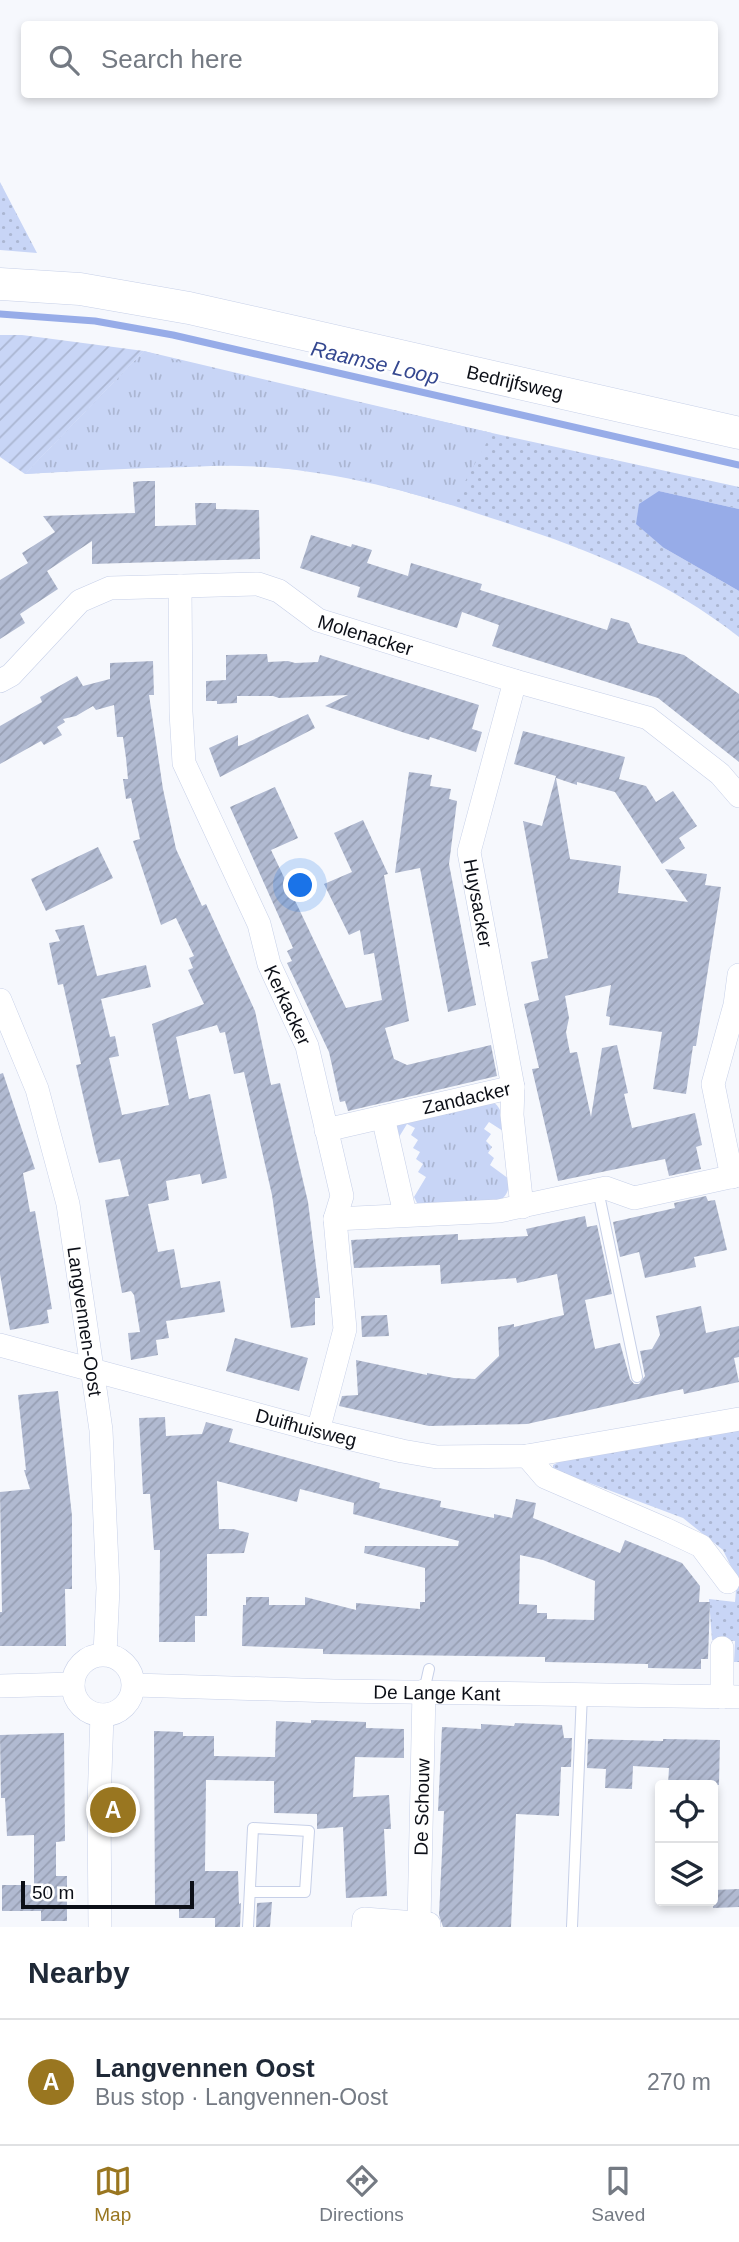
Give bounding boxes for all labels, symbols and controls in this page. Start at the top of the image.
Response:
search box [21,21,718,98]
icon: search [45,41,83,79]
text: Search here [101,44,243,74]
water label: Raamse Loop [309,337,441,388]
street label: Bedrijfsweg [465,361,565,404]
street label: Molenacker [315,611,416,660]
street label: Huysacker [459,857,497,950]
your location [283,868,317,902]
street label: Kerkacker [260,962,315,1049]
street label: Zandacker [420,1078,513,1119]
street label: Langvennen-Oost [63,1245,106,1398]
street label: Duifhuisweg [253,1405,359,1451]
street label: De Lange Kant [373,1682,501,1704]
street label: De Schouw [410,1758,434,1856]
map controls [655,1780,718,1906]
button: locate [655,1780,718,1843]
pin: A [90,1784,136,1836]
button: layers [655,1843,718,1906]
scale bar [21,1878,194,1910]
text: 50 m [32,1882,74,1903]
text: Nearby [28,1956,130,1989]
text: Langvennen Oost [95,2053,315,2083]
text: A [43,2069,59,2095]
text: 270 m [647,2069,711,2095]
text: Bus stop · Langvennen-Oost [95,2084,388,2110]
tab: Map [94,2162,132,2226]
tab: Directions [319,2162,404,2226]
tab: Saved [591,2162,645,2226]

